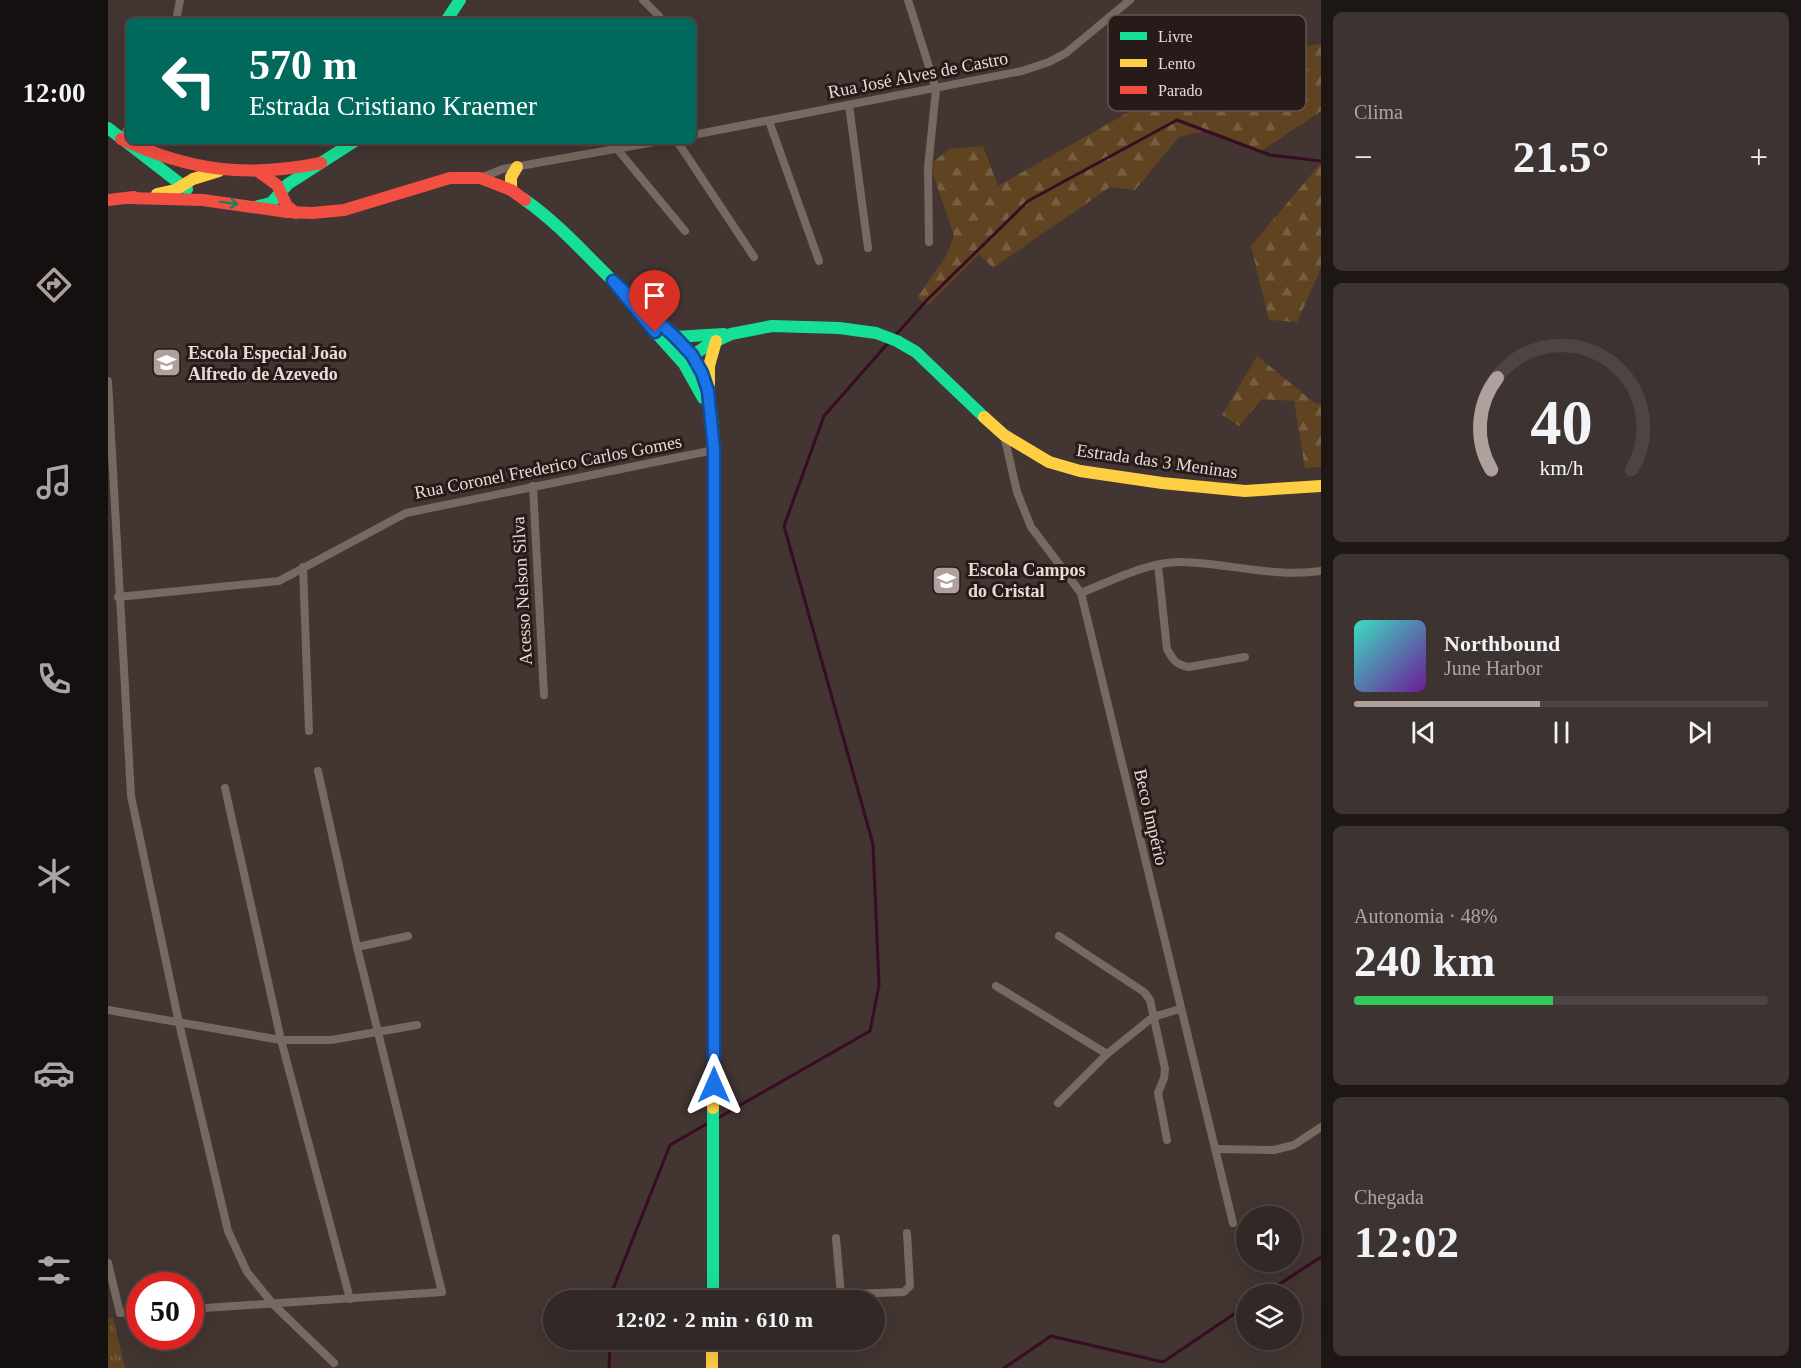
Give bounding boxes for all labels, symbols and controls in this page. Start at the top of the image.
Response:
legend [1108,15,1306,111]
text: Livre [1158,28,1193,45]
icon: left [150,42,228,120]
text: 570 m [249,42,358,88]
street label: Rua José Alves de Castro [826,48,1010,102]
text: Lento [1158,55,1195,72]
text: 12:00 [23,78,86,108]
text: Parado [1158,82,1202,99]
text: Estrada Cristiano Kraemer [249,91,537,121]
text: Clima [1354,101,1403,123]
text: 21.5° [1513,132,1609,182]
text: − [1354,139,1373,175]
text: + [1749,139,1768,175]
one-way arrow [218,198,238,209]
icon: directions [33,264,75,306]
pin [629,270,680,332]
icon: arrive [638,279,671,312]
place label: Escola Especial João Alfredo de Azevedo [188,343,347,384]
school or university icon: Escola Especial João Alfredo de Azevedo [151,347,183,379]
text: 40 [1530,388,1592,457]
street label: Rua Coronel Frederico Carlos Gomes [413,431,683,503]
street label: Estrada das 3 Meninas [1075,440,1239,482]
text: km/h [1539,456,1583,480]
icon: music [33,461,75,503]
street label: Acesso Nelson Silva [508,516,536,666]
place label: Escola Campos do Cristal [968,560,1086,601]
school or university icon: Escola Campos do Cristal [931,564,963,596]
text: Northbound [1444,631,1560,656]
text: June Harbor [1444,657,1542,679]
icon: phone [33,658,75,700]
icon: previous [1407,716,1440,749]
icon: pause [1545,716,1578,749]
icon: next [1683,716,1716,749]
street label: Beco Império [1130,767,1172,867]
icon: climate [33,855,75,897]
text: Autonomia · 48% [1354,905,1497,927]
text: 240 km [1354,936,1495,986]
icon: car [33,1052,75,1094]
position arrow [682,1053,746,1117]
text: Chegada [1354,1186,1424,1208]
map controls [1236,1206,1302,1350]
button: sound [1236,1206,1302,1272]
text: 12:02 [1354,1217,1459,1267]
icon: filters [33,1249,75,1291]
speed limit sign: 50 [126,1272,204,1350]
button: layers [1236,1284,1302,1350]
text: 12:02 · 2 min · 610 m [615,1307,813,1332]

